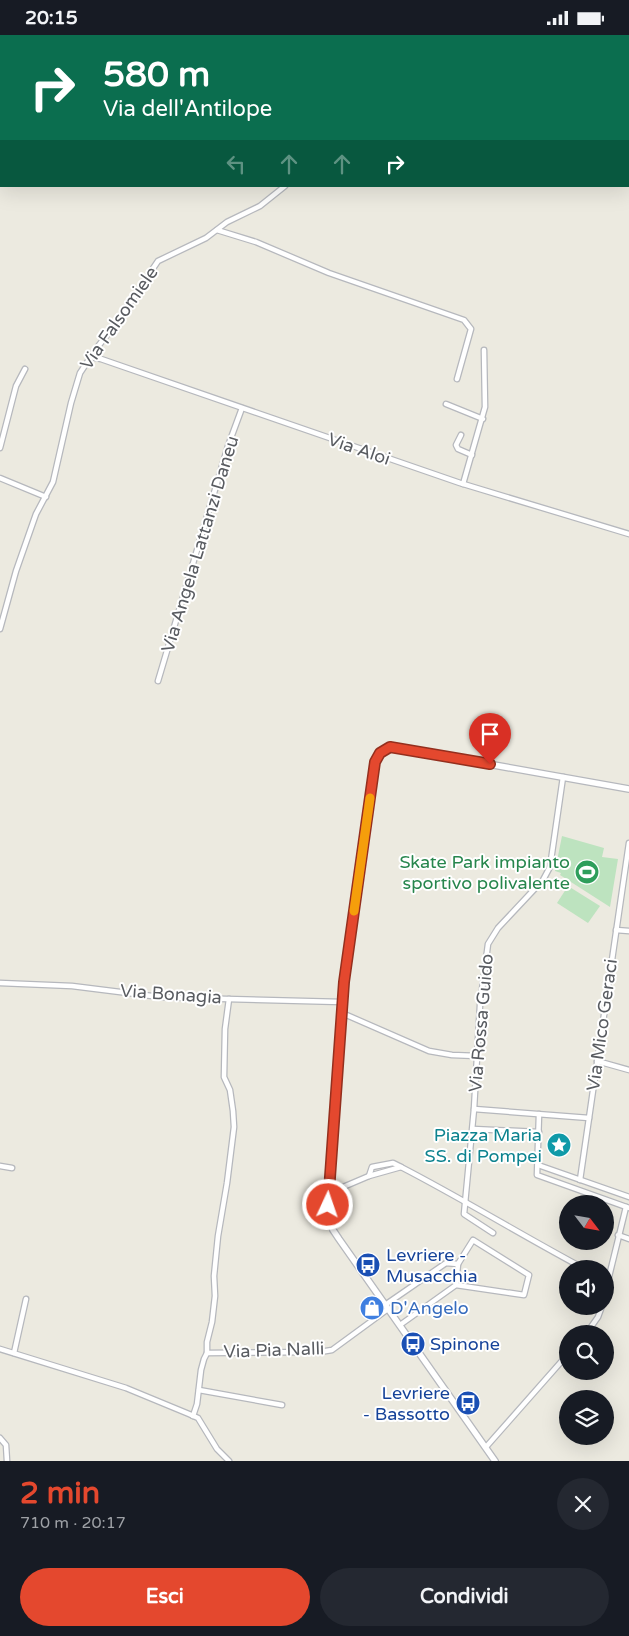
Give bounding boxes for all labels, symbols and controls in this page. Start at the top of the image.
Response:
text: 20:15 [25,7,78,29]
text: 580 m [103,54,210,96]
icon: right [20,55,85,120]
text: Via dell'Antilope [103,96,272,122]
icon: left [222,150,250,178]
icon: ahead [275,150,303,178]
icon: ahead [328,150,356,178]
icon: right [381,150,409,178]
street label: Via Falsomiele [75,262,163,374]
street label: Via Aloi [325,428,393,470]
street label: Via Angela Lattanzi Daneu [157,433,243,655]
pin [469,713,511,764]
icon: arrive [476,720,504,748]
place label: Skate Park impianto sportivo polivalente [399,851,570,894]
sports icon: Skate Park impianto sportivo polivalente [574,859,600,885]
street label: Via Rossa Guido [464,953,498,1093]
street label: Via Mico Geraci [582,957,622,1093]
street label: Via Bonagia [119,979,223,1009]
place label: Piazza Maria SS. di Pompei [425,1124,542,1167]
place icon: Piazza Maria SS. di Pompei [546,1132,572,1158]
position arrow [301,1178,353,1230]
north arrow [559,1195,614,1250]
map controls [559,1195,614,1445]
place label: Levriere - Musacchia [386,1244,478,1287]
bus stop icon: Levriere - Musacchia [355,1252,381,1278]
button: sound [559,1260,614,1315]
shop icon: D'Angelo [359,1295,385,1321]
place label: D'Angelo [390,1297,469,1319]
button: search [559,1325,614,1380]
bus stop icon: Spinone [400,1331,426,1357]
place label: Spinone [430,1333,500,1355]
street label: Via Pia Nalli [223,1337,325,1363]
place label: Levriere - Bassotto [363,1382,450,1425]
bus stop icon: Levriere - Bassotto [455,1390,481,1416]
button: layers [559,1390,614,1445]
text: 2 min [20,1475,100,1512]
button: close [557,1478,609,1530]
text: 710 m · 20:17 [20,1513,126,1533]
button: Esci [20,1568,310,1626]
button: Condividi [320,1568,609,1626]

